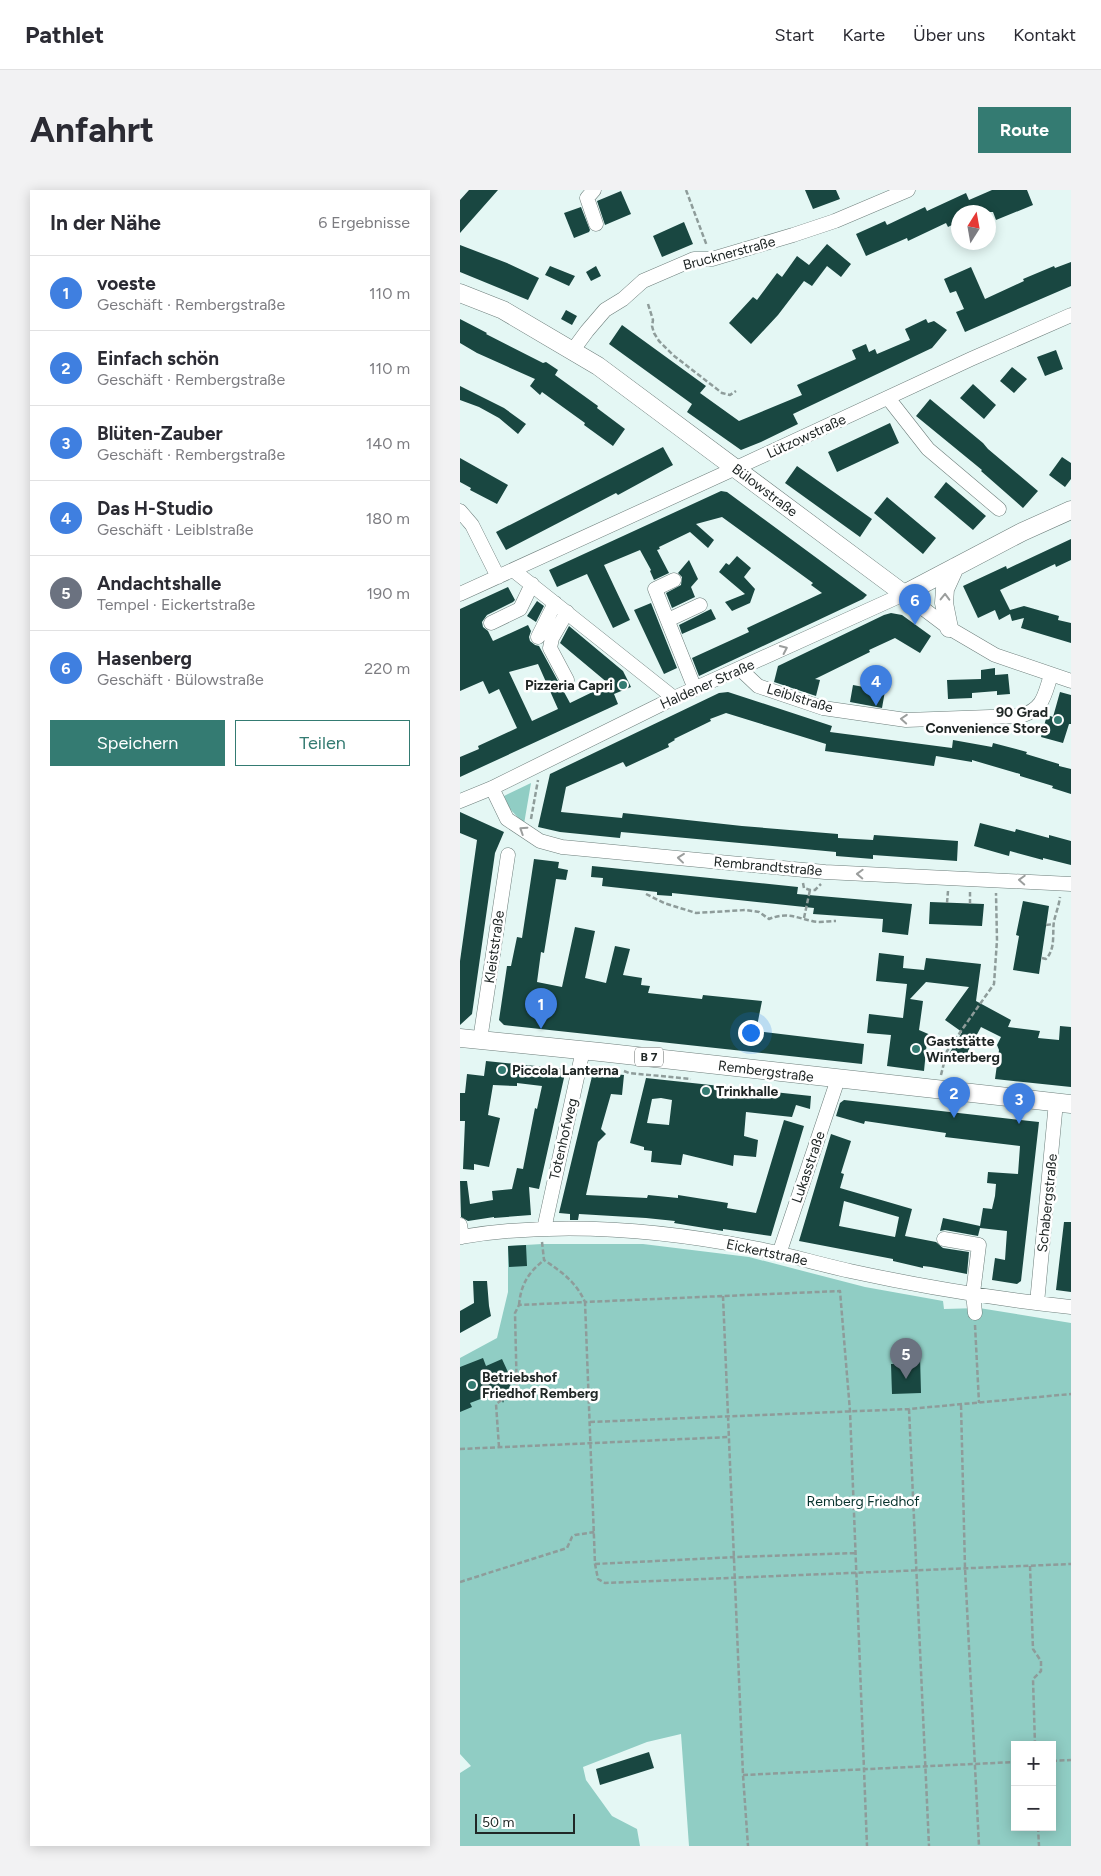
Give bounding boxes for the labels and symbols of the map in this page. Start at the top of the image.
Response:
north arrow [951,205,996,250]
street label: Brucknerstraße [681,233,777,274]
street label: Lützowstraße [764,411,849,462]
street label: Bülowstraße [729,460,801,521]
pin: 6 [899,584,931,625]
one-way arrow [939,593,950,601]
one-way arrow [779,644,788,655]
street label: Haldener Straße [657,656,757,713]
pin: 4 [860,665,892,706]
place label: Pizzeria Capri [525,677,613,694]
marker: Pizzeria Capri [617,679,629,691]
street label: Leiblstraße [765,680,836,717]
place label: 90 Grad Convenience Store [925,704,1048,737]
one-way arrow [900,714,908,725]
marker: 90 Grad Convenience Store [1052,714,1064,726]
one-way arrow [519,827,528,837]
one-way arrow [676,853,684,864]
street label: Rembrandtstraße [713,853,823,880]
one-way arrow [856,868,864,879]
one-way arrow [1018,875,1026,886]
street label: Kleiststraße [481,909,508,985]
pin: 1 [525,988,557,1029]
your location [738,1020,764,1046]
place label: Gaststätte Winterberg [926,1033,1000,1066]
marker: Gaststätte Winterberg [910,1043,922,1055]
road number: B 7 [635,1048,663,1066]
street label: Rembergstraße [717,1057,815,1086]
place label: Piccola Lanterna [512,1062,619,1079]
marker: Piccola Lanterna [496,1064,508,1076]
pin: 2 [938,1077,970,1118]
place label: Trinkhalle [716,1083,778,1100]
pin: 3 [1003,1083,1035,1124]
marker: Trinkhalle [700,1085,712,1097]
street label: Totenhofweg [546,1097,581,1182]
street label: Lukasstraße [788,1129,829,1205]
street label: Schabergstraße [1034,1153,1061,1253]
street label: Eickertstraße [725,1236,809,1269]
pin: 5 [890,1338,922,1379]
place label: Betriebshof Friedhof Remberg [482,1369,598,1402]
marker: Betriebshof Friedhof Remberg [466,1379,478,1391]
park label: Remberg Friedhof [807,1493,920,1510]
scale bar [475,1811,575,1834]

